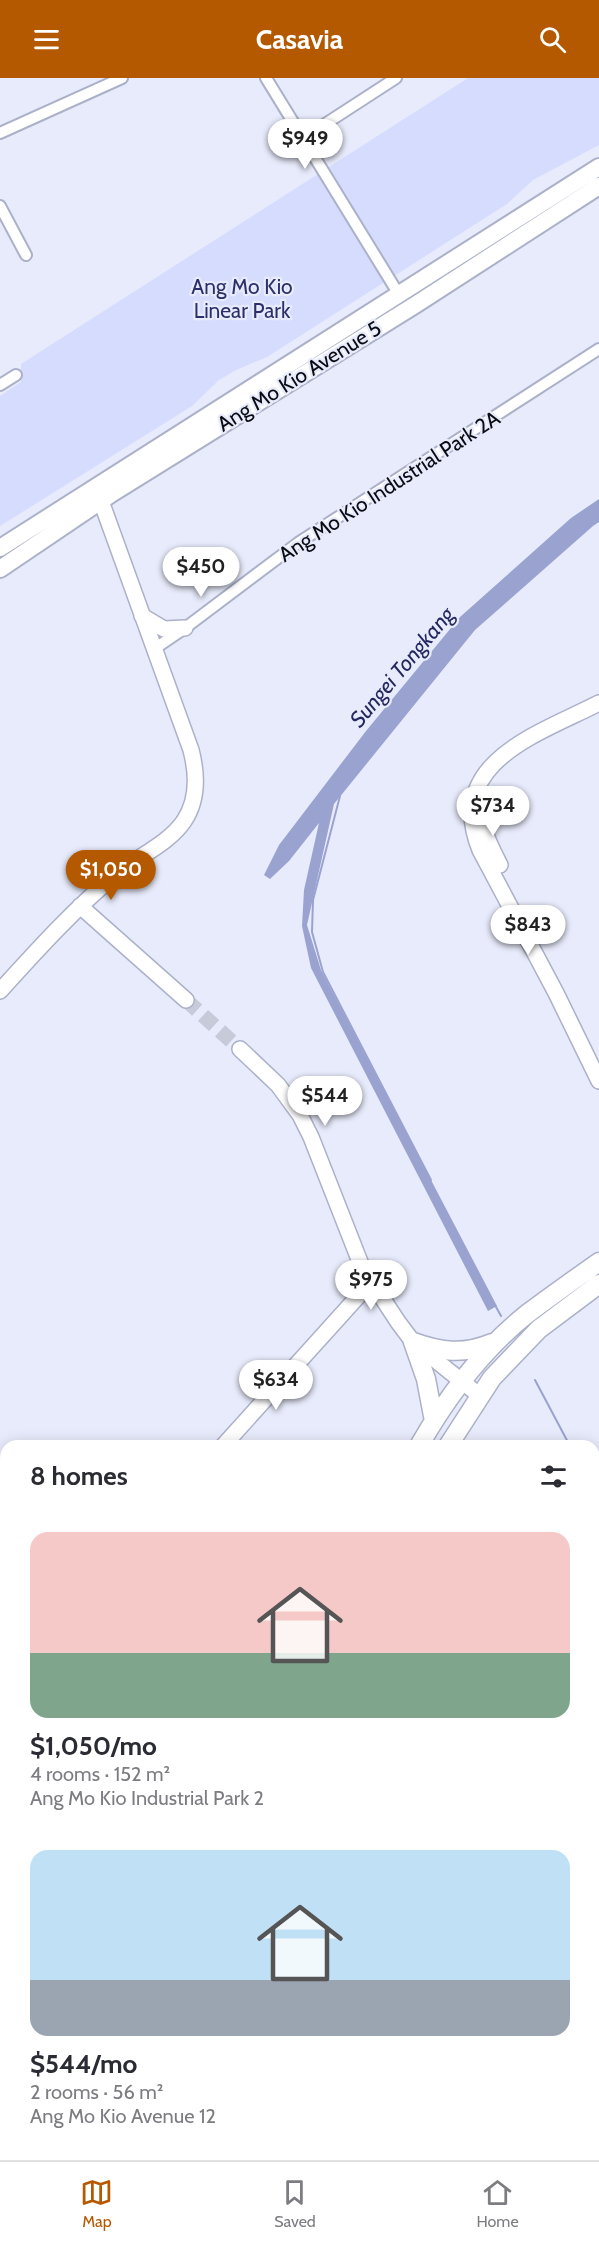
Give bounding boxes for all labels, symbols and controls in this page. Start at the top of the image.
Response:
icon: menu [30,23,63,56]
text: Casavia [256,23,343,56]
icon: search [536,23,569,56]
pin: $949 [269,119,341,170]
text: $949 [282,126,328,150]
park label: Ang Mo Kio Linear Park [191,274,293,323]
street label: Ang Mo Kio Avenue 5 [212,315,386,437]
street label: Ang Mo Kio Industrial Park 2A [274,405,504,567]
pin: $450 [165,547,237,598]
text: $450 [177,554,225,578]
water label: Sungei Tongkang [344,601,461,733]
pin: $734 [457,786,529,837]
text: $734 [471,793,516,817]
pin: $1,050 [62,850,160,901]
text: $1,050 [80,857,142,881]
pin: $843 [492,905,564,956]
text: $843 [505,912,551,936]
pin: $544 [289,1076,361,1127]
text: $544 [301,1083,349,1107]
pin: $975 [335,1260,407,1311]
text: $975 [349,1267,393,1291]
pin: $634 [240,1360,312,1411]
text: $634 [253,1367,299,1391]
text: 8 homes [30,1460,128,1492]
icon: filters [537,1460,570,1493]
icon: home [246,1571,354,1679]
text: $1,050/mo [30,1730,157,1762]
text: 4 rooms · 152 m² [30,1762,170,1786]
text: Ang Mo Kio Industrial Park 2 [30,1786,264,1810]
icon: home [246,1889,354,1997]
text: $544/mo [30,2048,137,2080]
text: 2 rooms · 56 m² [30,2080,163,2104]
text: Ang Mo Kio Avenue 12 [30,2104,216,2128]
tab: Map [80,2176,113,2231]
tab: Saved [274,2176,316,2231]
tab: Home [477,2176,519,2231]

